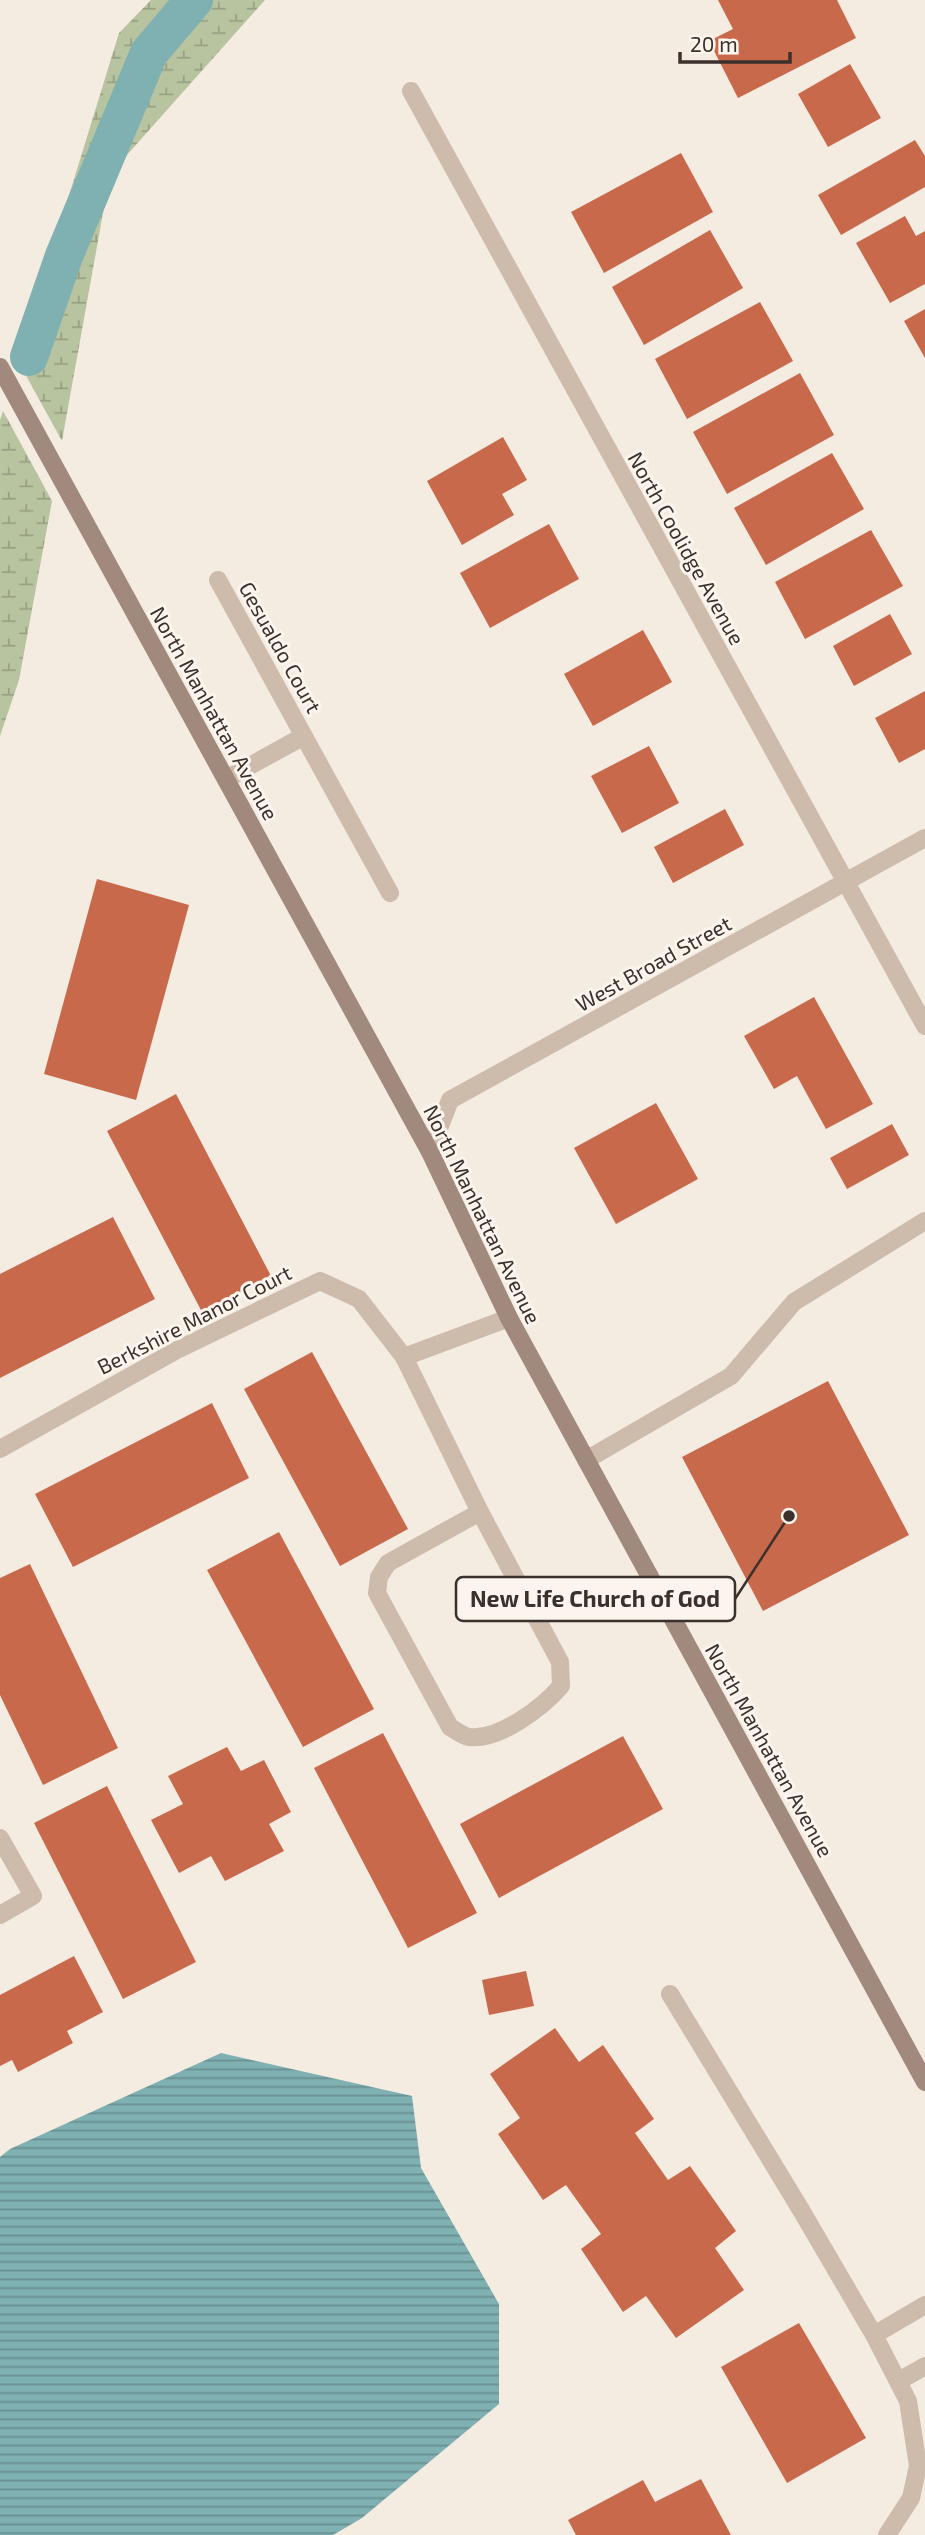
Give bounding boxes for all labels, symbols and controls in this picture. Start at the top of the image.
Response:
scale bar [680,21,790,65]
text: 20 m [690,31,738,56]
street label: North Coolidge Avenue [624,447,750,649]
street label: Gesualdo Court [235,577,327,717]
street label: North Manhattan Avenue [146,602,284,824]
street label: West Broad Street [571,910,735,1016]
street label: North Manhattan Avenue [419,1101,547,1327]
street label: Berkshire Manor Court [93,1259,295,1379]
callout: New Life Church of God [456,1577,735,1621]
text: New Life Church of God [470,1584,720,1612]
street label: North Manhattan Avenue [701,1639,839,1861]

